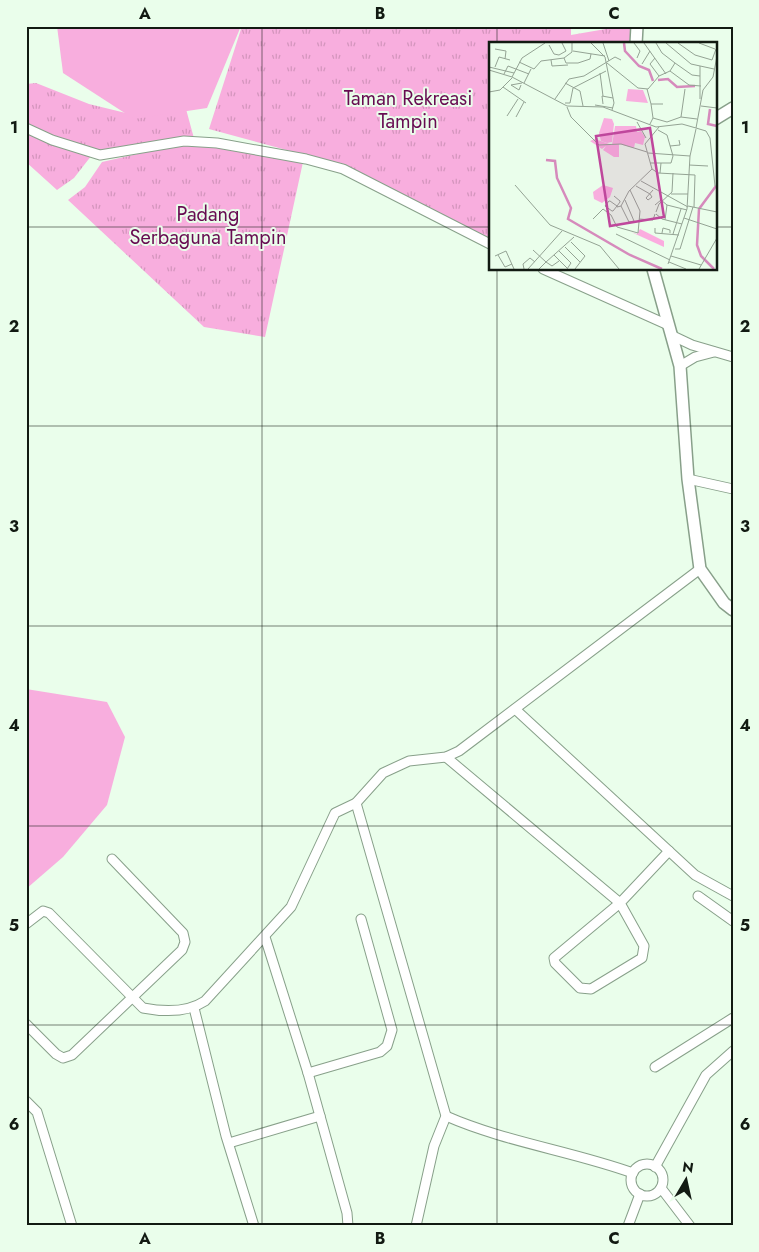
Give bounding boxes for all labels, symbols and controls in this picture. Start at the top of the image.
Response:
text: A [138,2,151,25]
text: B [375,2,385,25]
text: C [608,2,620,25]
inset map [489,42,716,270]
park label: Taman Rekreasi Tampin [344,84,472,136]
text: 1 [10,116,18,139]
text: 1 [741,116,749,139]
park label: Padang Serbaguna Tampin [130,200,286,252]
text: 2 [9,315,19,338]
text: 2 [740,315,750,338]
text: 3 [9,515,19,538]
text: 3 [740,515,750,538]
text: 4 [8,714,20,737]
text: 4 [739,714,751,737]
text: 5 [9,914,19,937]
text: 5 [740,914,750,937]
text: 6 [9,1113,19,1136]
text: 6 [740,1113,750,1136]
north arrow [662,1154,712,1204]
text: N [681,1156,695,1178]
text: A [138,1227,151,1250]
text: B [375,1227,385,1250]
text: C [608,1227,620,1250]

